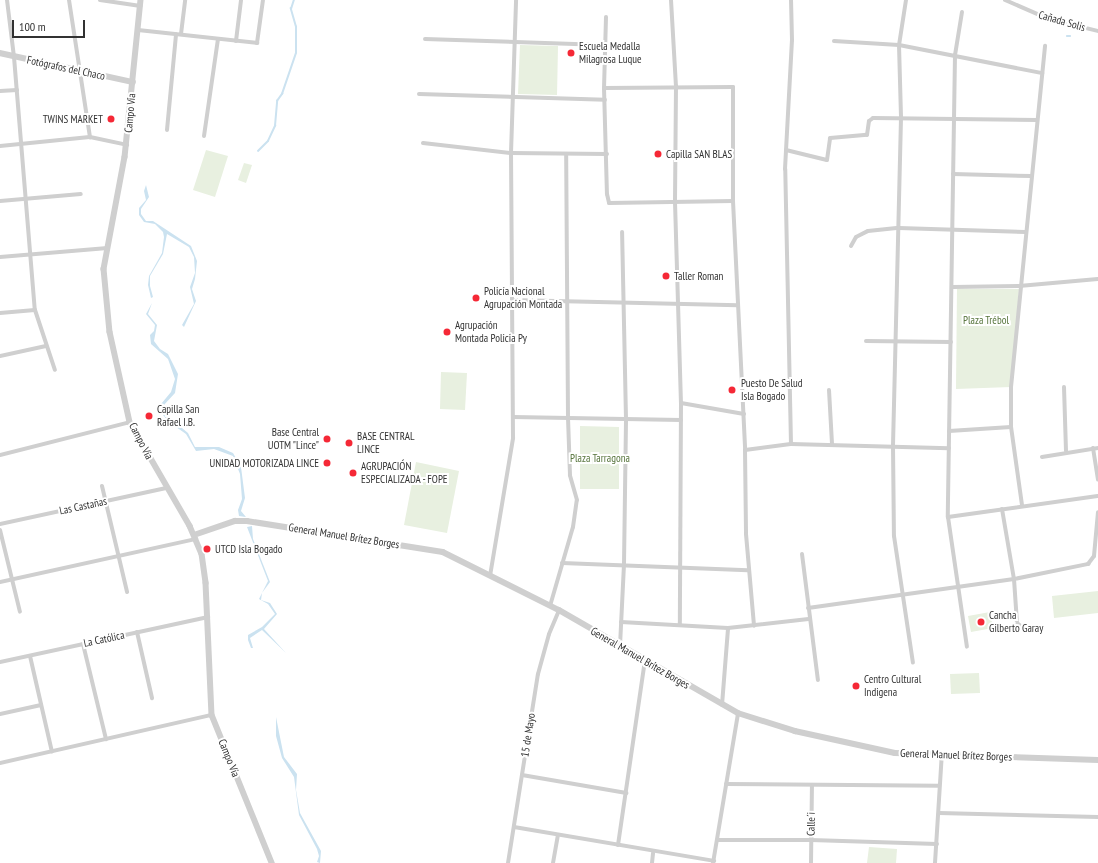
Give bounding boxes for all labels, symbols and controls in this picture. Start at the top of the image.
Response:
street label: Cañada Solis [1037,8,1087,34]
scale bar [14,12,87,38]
text: 100 m [19,19,46,34]
place label: Escuela Medalla Milagrosa Luque [579,40,642,66]
marker: Escuela Medalla Milagrosa Luque [566,48,576,58]
street label: Fotógrafos del Chaco [26,53,106,83]
street label: Campo Vía [122,93,138,133]
place label: TWINS MARKET [43,112,103,126]
marker: TWINS MARKET [106,114,116,124]
place label: Capilla SAN BLAS [666,147,732,161]
marker: Capilla SAN BLAS [653,149,663,159]
place label: Taller Roman [674,269,723,283]
marker: Taller Roman [661,271,671,281]
place label: Policía Nacional Agrupación Montada [484,285,562,311]
marker: Policía Nacional Agrupación Montada [471,293,481,303]
park label: Plaza Trébol [963,313,1009,327]
place label: Agrupación Montada Policia Py [455,319,527,345]
marker: Agrupación Montada Policia Py [442,327,452,337]
place label: Puesto De Salud Isla Bogado [741,377,803,403]
marker: Puesto De Salud Isla Bogado [726,384,738,396]
place label: Capilla San Rafael I.B. [157,403,199,429]
marker: Capilla San Rafael I.B. [144,411,154,421]
street label: Campo Vía [126,420,156,462]
place label: Base Central UOTM "Lince" [267,426,319,452]
place label: BASE CENTRAL LINCE [357,430,415,456]
marker: Base Central UOTM "Lince" [322,434,332,444]
marker: BASE CENTRAL LINCE [344,438,354,448]
park label: Plaza Tarragona [570,451,630,465]
place label: UNIDAD MOTORIZADA LINCE [209,456,319,470]
marker: UNIDAD MOTORIZADA LINCE [322,458,332,468]
place label: AGRUPACIÓN ESPECIALIZADA - FOPE [361,460,449,486]
marker: AGRUPACIÓN ESPECIALIZADA - FOPE [348,468,358,478]
street label: Las Castañas [58,495,108,517]
street label: General Manuel Brítez Borges [288,521,400,551]
place label: UTCD Isla Bogado [215,542,283,556]
marker: UTCD Isla Bogado [202,544,212,554]
place label: Cancha Gilberto Garay [989,609,1043,635]
marker: Cancha Gilberto Garay [976,617,986,627]
street label: General Manuel Brítez Borges [588,624,692,692]
street label: La Católica [82,628,126,650]
place label: Centro Cultural Indigena [864,673,921,699]
marker: Centro Cultural Indigena [851,681,861,691]
street label: 15 de Mayo [518,712,538,758]
street label: Campo Vía [215,737,243,779]
street label: General Manuel Brítez Borges [900,746,1012,764]
street label: Calle´i [804,812,818,836]

